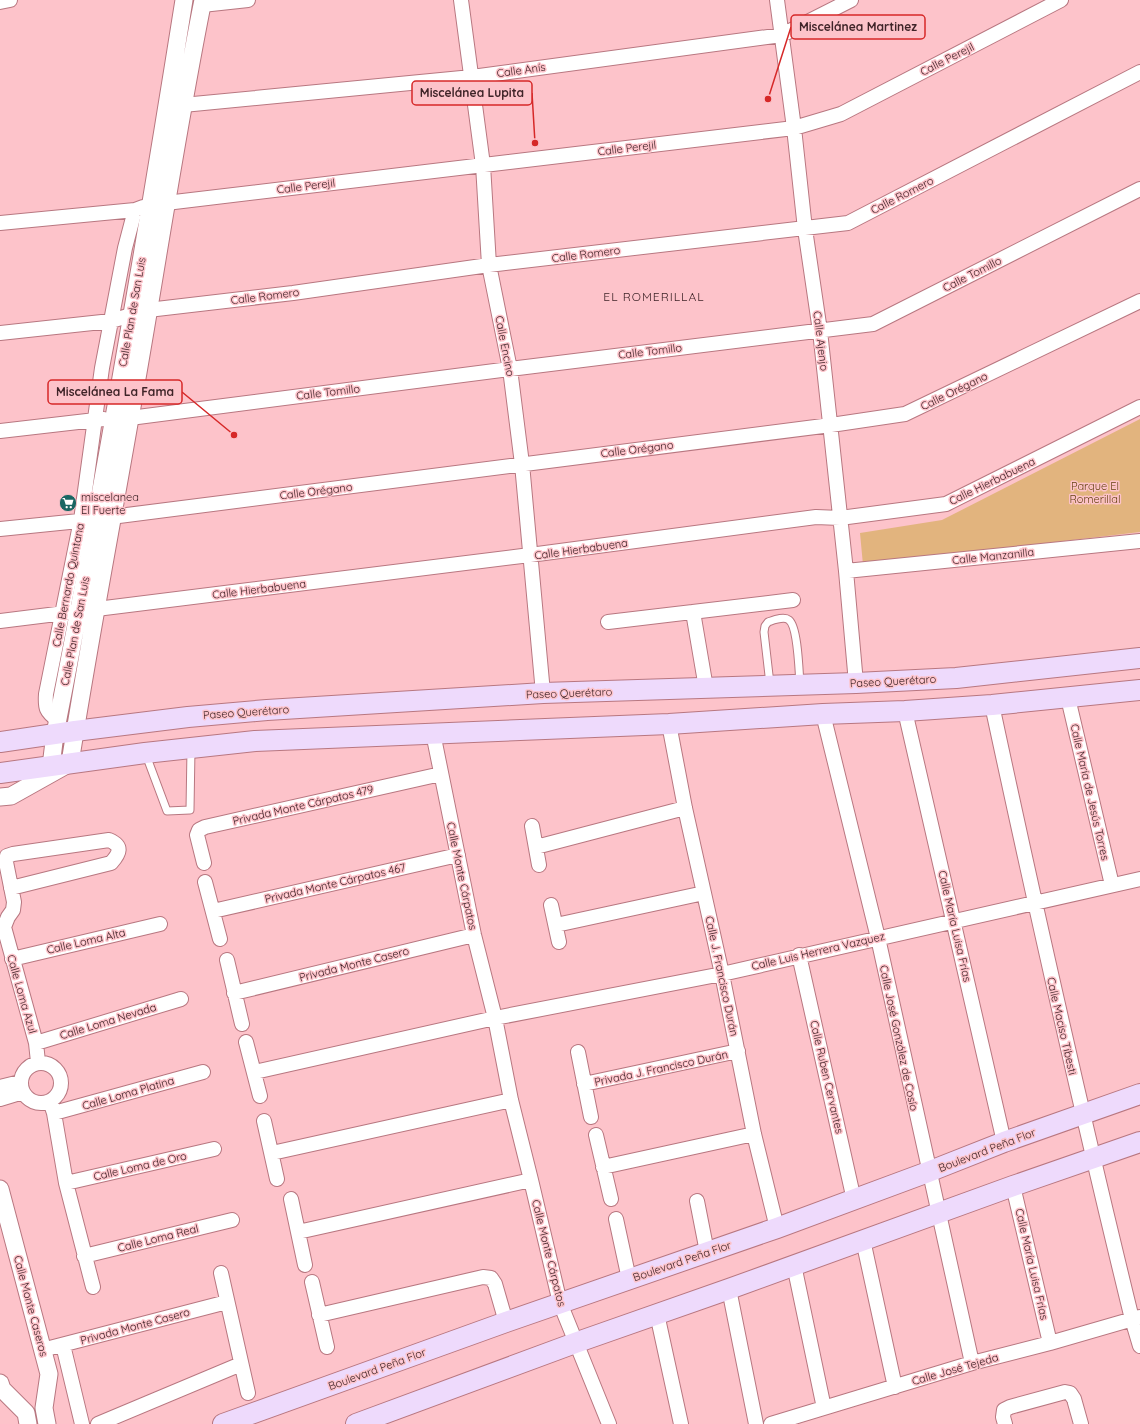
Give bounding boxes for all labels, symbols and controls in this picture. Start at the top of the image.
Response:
callout: Miscelánea Martinez [791,15,925,39]
text: Miscelánea Martinez [799,19,917,34]
street label: Calle Perejil [918,39,976,79]
street label: Calle Anís [496,60,546,80]
callout: Miscelánea Lupita [412,81,532,105]
text: Miscelánea Lupita [420,85,524,100]
street label: Calle Perejil [597,137,657,159]
street label: Calle Romero [868,173,936,217]
street label: Calle Perejil [276,175,336,197]
street label: Calle Romero [551,243,621,265]
street label: Calle Tomillo [940,253,1004,295]
street label: Calle Plan de San Luis [115,256,149,368]
street label: Calle Romero [230,285,300,307]
district label: EL ROMERILLAL [603,289,705,304]
street label: Calle Ajenjo [810,310,832,372]
street label: Calle Encino [492,314,518,378]
street label: Calle Tomillo [617,340,683,362]
street label: Calle Orégano [918,369,990,413]
callout: Miscelánea La Fama [48,380,182,404]
street label: Calle Tomillo [295,381,361,403]
text: Miscelánea La Fama [56,384,174,399]
street label: Calle Orégano [600,438,674,460]
street label: Calle Hierbabuena [947,454,1037,508]
park label: Parque El Romerillal [1069,479,1121,506]
street label: Calle Orégano [279,480,353,502]
place label: miscelanea El Fuerte [81,490,139,517]
supermarket icon: miscelanea El Fuerte [58,493,78,513]
street label: Calle Bernardo Quintana [49,522,87,648]
street label: Calle Hierbabuena [533,536,629,562]
street label: Calle Manzanilla [951,545,1035,567]
street label: Calle Plan de San Luis [58,575,92,687]
street label: Calle Hierbabuena [211,576,307,602]
street label: Paseo Querétaro [849,672,937,690]
street label: Paseo Querétaro [526,684,613,702]
street label: Paseo Querétaro [202,702,290,722]
street label: Calle María de Jesús Torres [1067,722,1113,862]
street label: Privada Monte Cárpatos 479 [231,782,375,828]
street label: Calle Monte Cárpatos [444,821,480,931]
street label: Privada Monte Cárpatos 467 [263,860,407,906]
street label: Calle María Luisa Frías [935,869,975,983]
street label: Calle J. Francisco Durán [702,915,742,1037]
street label: Calle Loma Alta [45,925,127,957]
street label: Calle Luis Herrera Vazquez [750,929,886,973]
street label: Privada Monte Casero [298,943,411,984]
street label: Calle Loma Azul [4,953,40,1035]
street label: Calle José González de Cosío [877,964,921,1113]
street label: Calle Maciso Tibesti [1044,976,1080,1076]
street label: Calle Loma Nevada [58,1000,158,1042]
street label: Calle Ruben Cervantes [807,1019,847,1135]
street label: Privada J. Francisco Durán [593,1047,729,1089]
street label: Calle Loma Platina [80,1073,176,1113]
street label: Boulevard Peña Flor [936,1125,1038,1175]
street label: Calle Loma de Oro [92,1148,188,1184]
street label: Calle Monte Cárpatos [529,1198,569,1308]
street label: Calle María Luisa Frías [1012,1207,1052,1321]
street label: Calle Loma Real [116,1221,200,1255]
street label: Boulevard Peña Flor [631,1237,734,1284]
street label: Calle Monte Caseros [11,1254,51,1358]
street label: Privada Monte Casero [79,1305,192,1347]
street label: Boulevard Peña Flor [326,1345,428,1393]
street label: Calle José Tejeda [910,1350,1000,1388]

